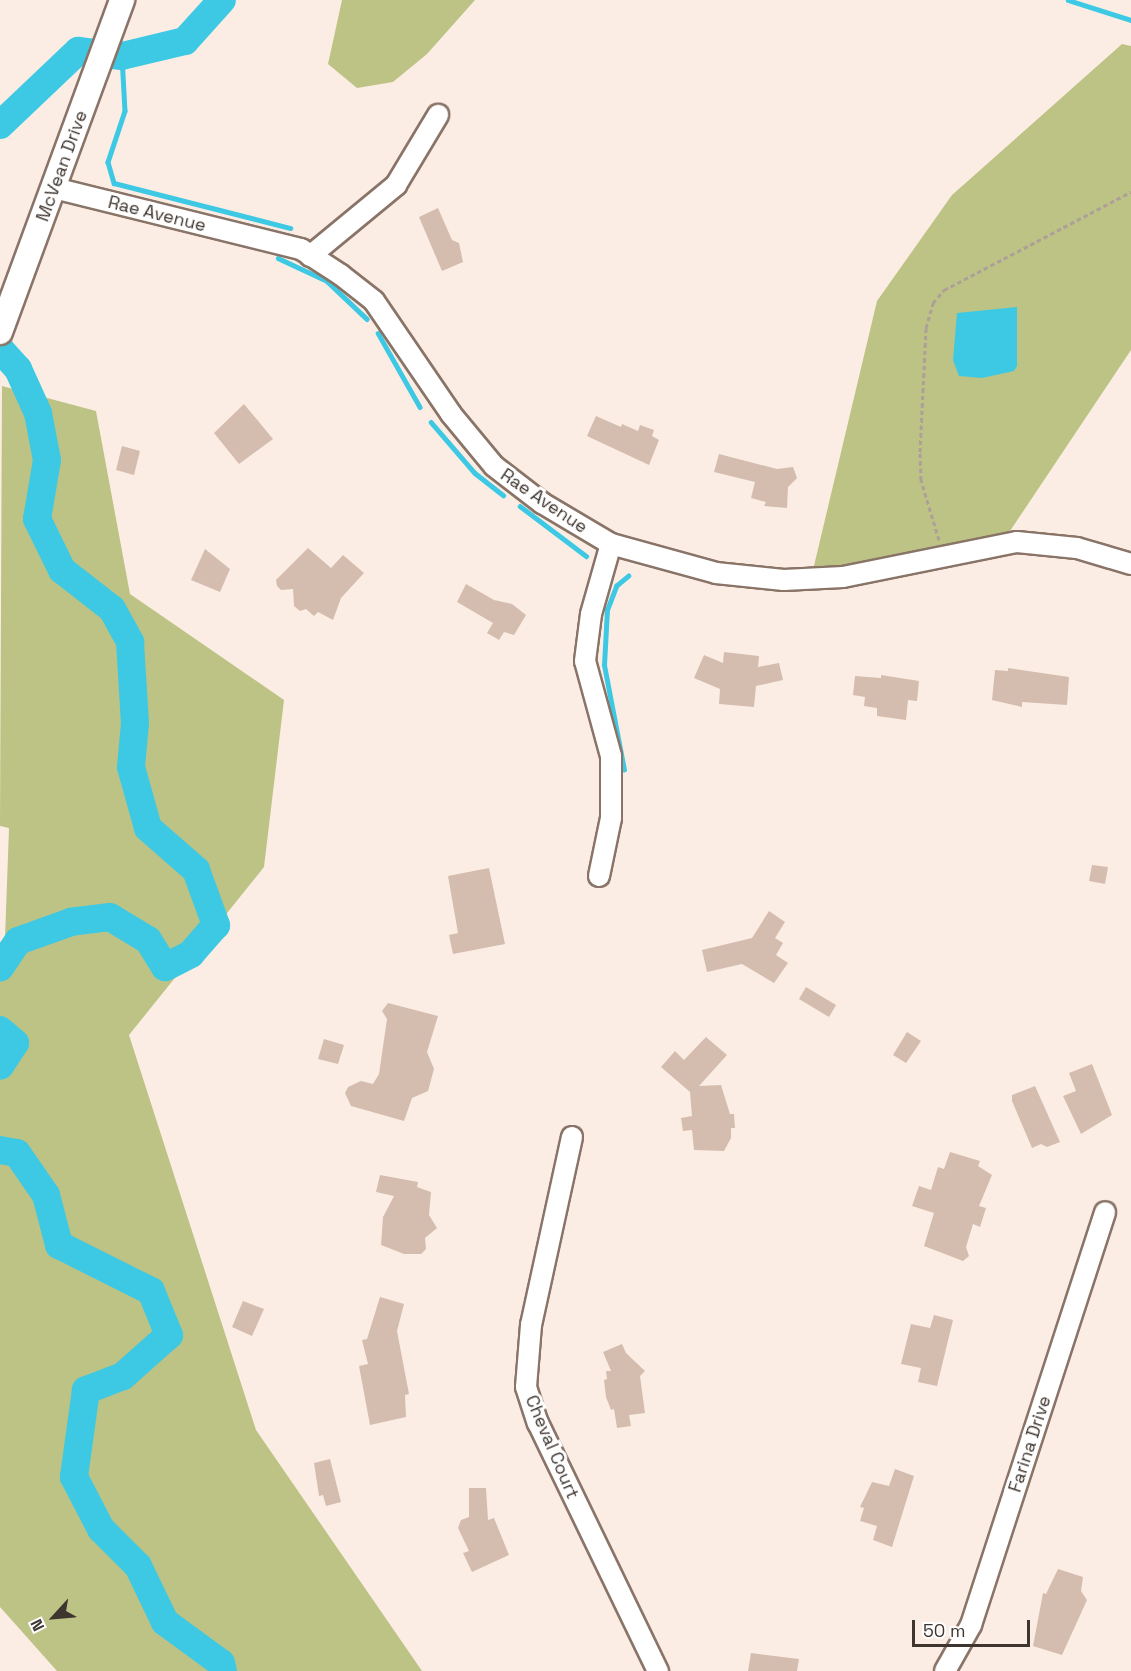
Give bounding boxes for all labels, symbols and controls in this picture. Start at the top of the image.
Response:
street label: McVean Drive [32,108,92,224]
street label: Rae Avenue [106,191,208,237]
street label: Rae Avenue [496,464,592,538]
street label: Cheval Court [520,1392,584,1502]
street label: Farina Drive [1004,1393,1056,1495]
north arrow [24,1587,84,1647]
scale bar [915,1608,1034,1646]
text: N [26,1616,49,1635]
text: 50 m [923,1619,965,1642]

